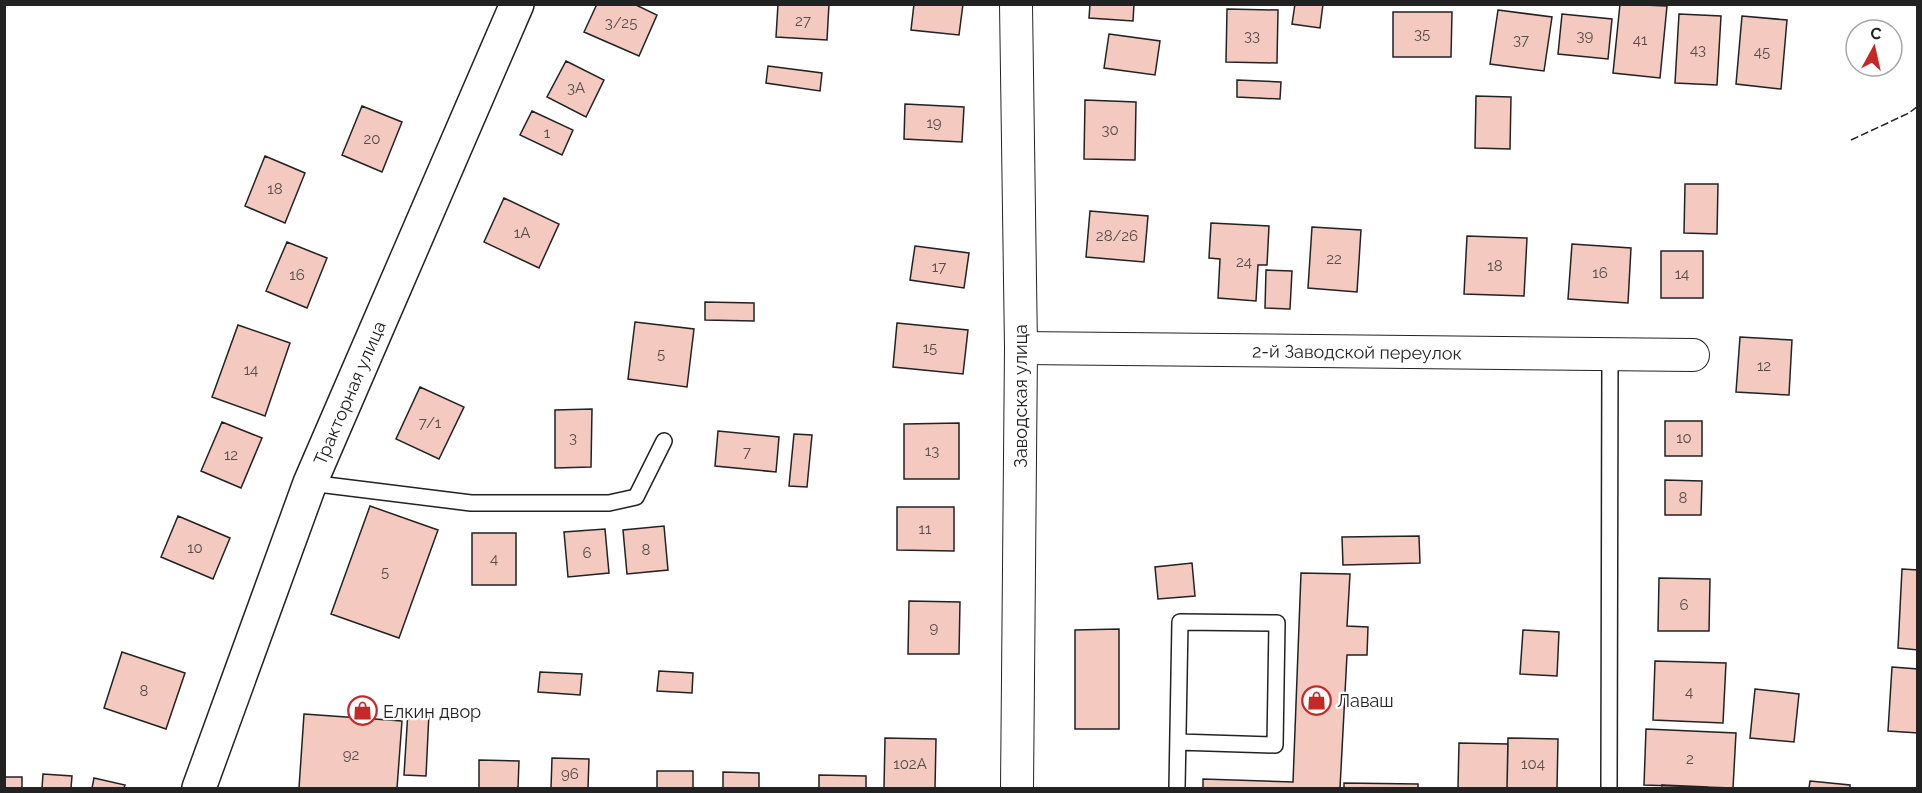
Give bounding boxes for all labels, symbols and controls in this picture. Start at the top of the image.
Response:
house number: 27 [795,12,811,30]
house number: 3/25 [605,14,637,32]
north arrow [1844,18,1904,78]
text: С [1869,23,1883,44]
house number: 35 [1414,25,1430,43]
house number: 33 [1244,27,1260,45]
house number: 39 [1577,27,1594,45]
house number: 37 [1513,31,1529,49]
house number: 41 [1633,31,1648,49]
house number: 43 [1690,41,1706,59]
house number: 45 [1754,43,1770,61]
house number: 3А [567,79,585,97]
house number: 19 [926,114,942,132]
house number: 30 [1101,121,1119,139]
house number: 1 [544,124,551,142]
house number: 20 [364,130,381,148]
house number: 18 [267,180,283,198]
house number: 1А [514,224,530,242]
house number: 28/26 [1096,227,1138,245]
house number: 22 [1326,250,1342,268]
house number: 24 [1236,253,1252,271]
house number: 18 [1487,257,1503,275]
house number: 17 [932,258,946,276]
house number: 16 [1592,264,1608,282]
house number: 14 [1675,265,1689,283]
house number: 16 [289,266,305,284]
street label: Тракторная улица [309,317,389,468]
street label: Заводская улица [1010,324,1031,468]
house number: 15 [923,339,937,357]
street label: 2-й Заводской переулок [1252,340,1462,363]
house number: 5 [657,345,665,363]
house number: 12 [1757,357,1771,375]
house number: 14 [244,361,258,379]
house number: 7/1 [419,414,442,432]
house number: 3 [569,429,577,447]
house number: 10 [1676,429,1692,447]
house number: 13 [925,442,939,460]
house number: 7 [743,443,751,461]
house number: 12 [224,446,238,464]
house number: 8 [1679,489,1688,507]
house number: 11 [919,520,932,538]
house number: 10 [187,539,203,557]
house number: 8 [642,541,651,559]
house number: 6 [582,544,592,562]
house number: 4 [490,550,498,568]
house number: 5 [381,563,389,581]
house number: 6 [1679,596,1689,614]
house number: 9 [930,619,939,637]
house number: 8 [140,682,149,700]
house number: 4 [1685,683,1693,701]
shop icon: Лаваш [1300,684,1332,716]
place label: Лаваш [1337,690,1394,711]
shop icon: Елкин двор [346,695,378,727]
place label: Елкин двор [383,701,481,722]
house number: 92 [343,746,359,764]
house number: 2 [1686,750,1694,768]
house number: 102А [893,755,927,773]
house number: 104 [1521,755,1545,773]
house number: 96 [561,765,579,783]

